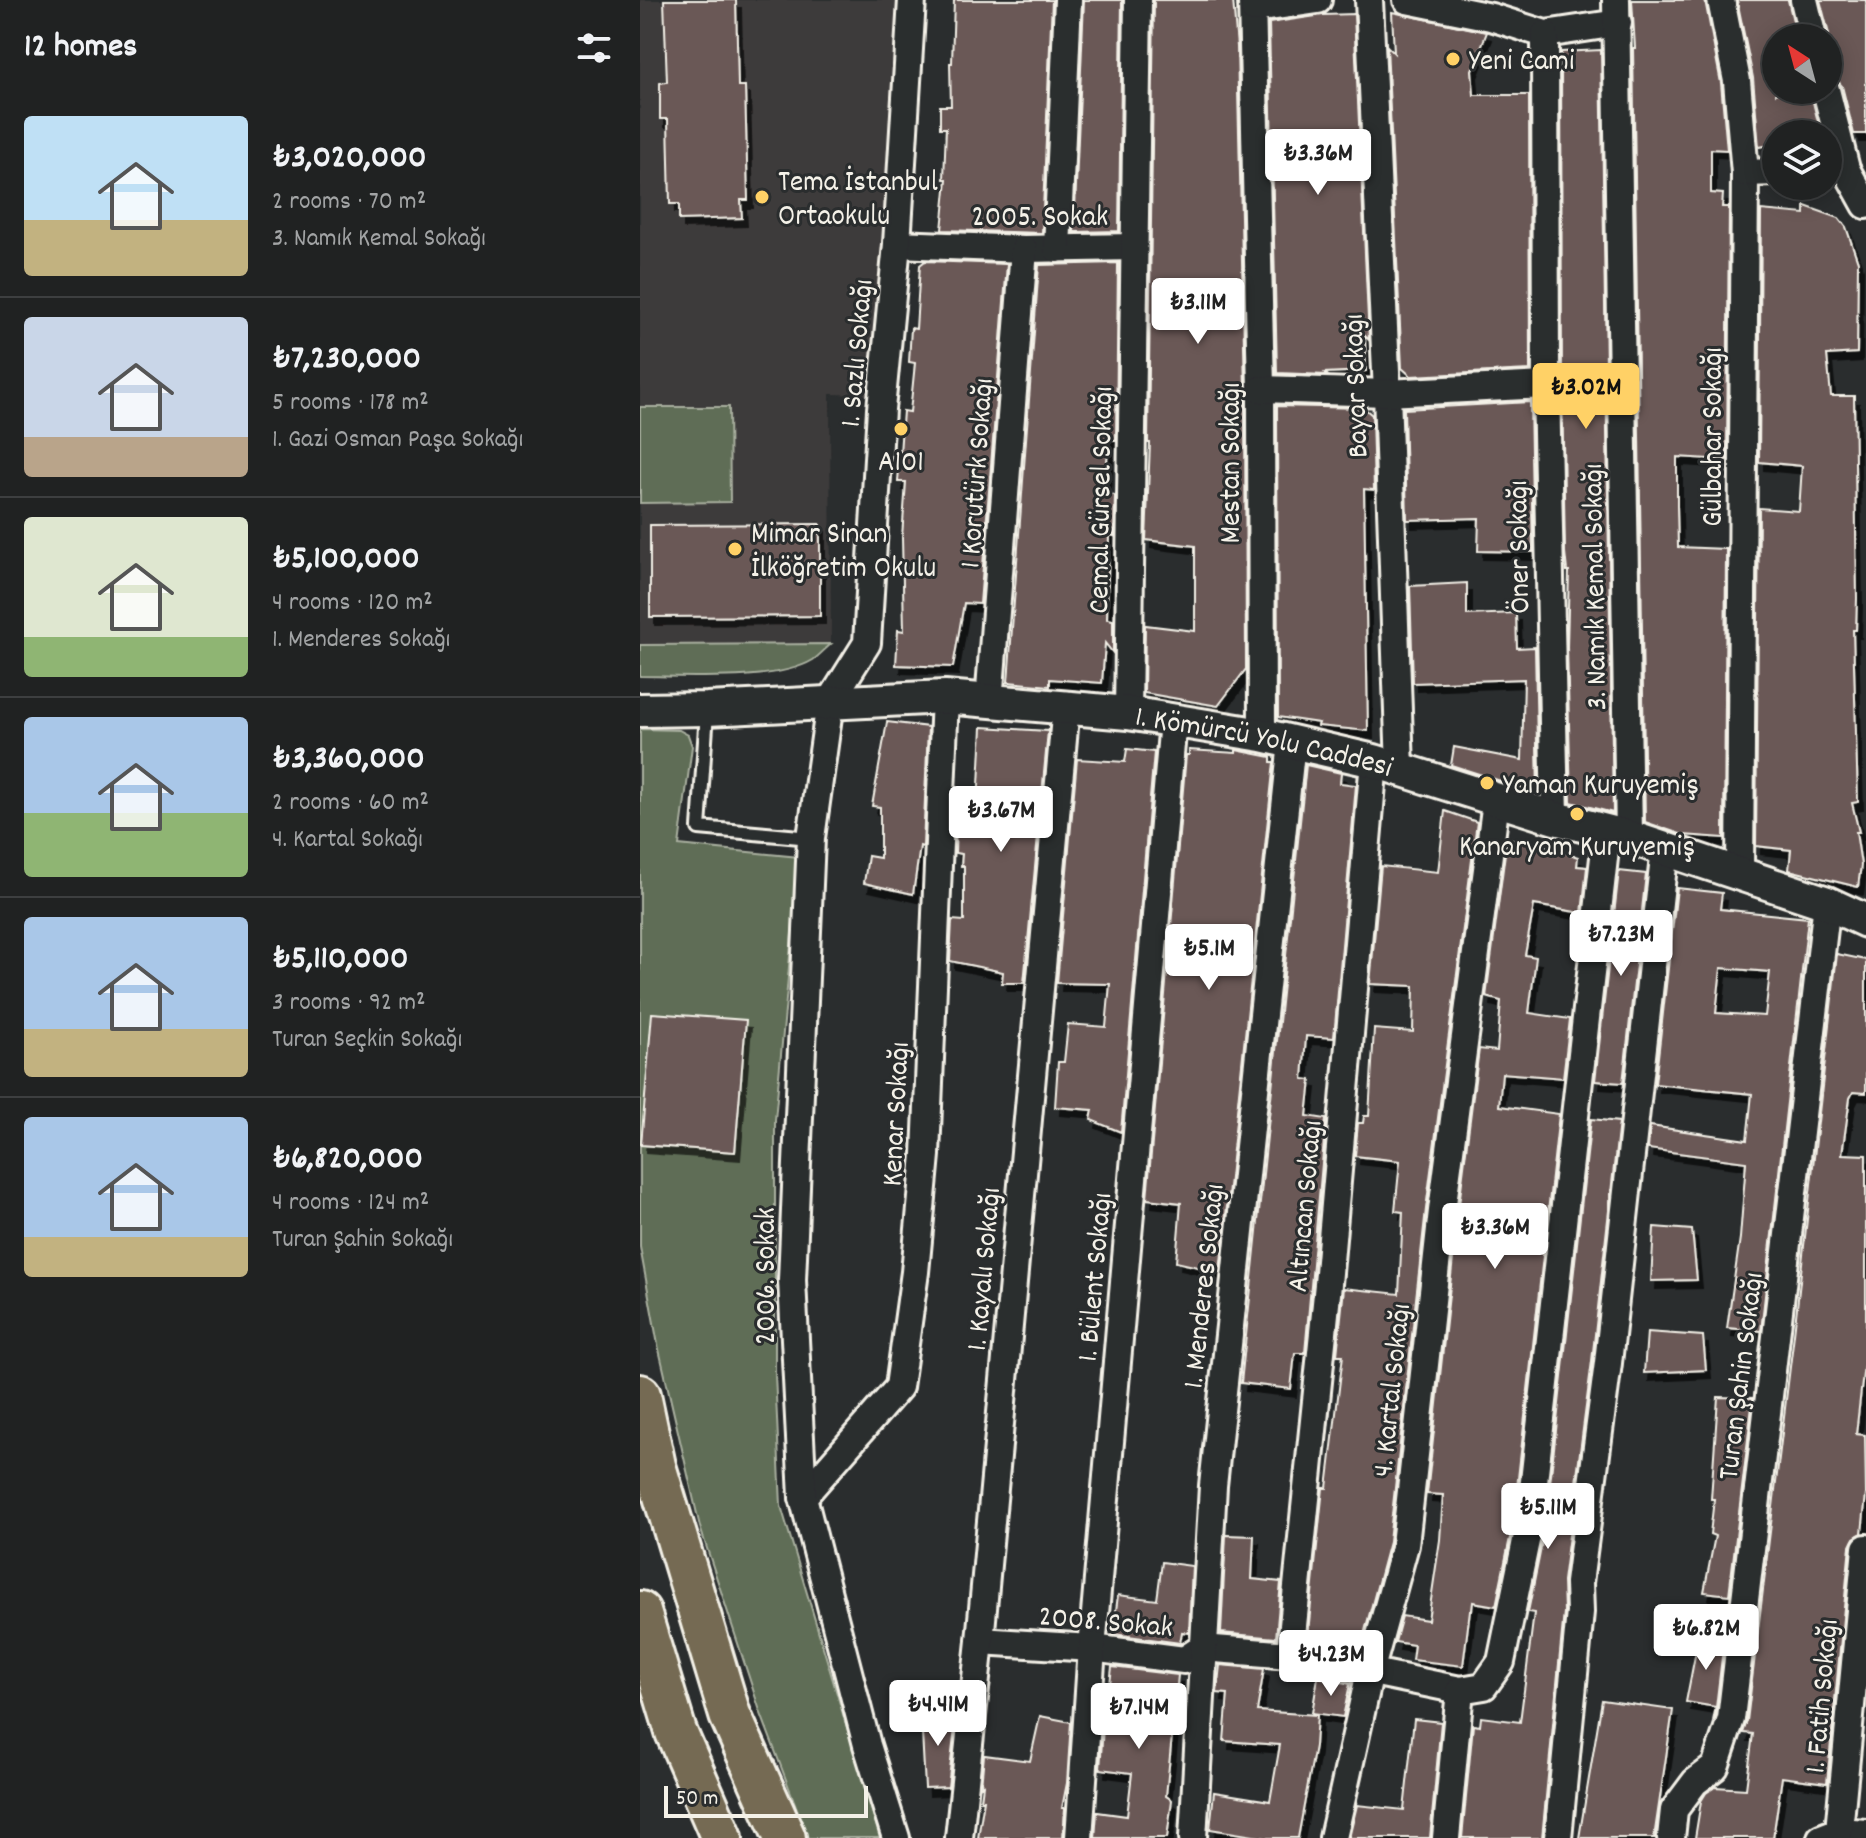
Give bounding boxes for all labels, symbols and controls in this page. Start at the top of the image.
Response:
text: 12 homes [24,24,137,73]
north arrow [1762,24,1842,104]
map controls [1762,24,1842,200]
icon: filters [572,26,616,70]
place label: Yeni Cami [1469,42,1574,85]
marker: Yeni Cami [1444,50,1462,68]
button: layers [1762,120,1842,200]
pin: ₺3.36M [1253,129,1383,197]
text: ₺3,020,000 [272,135,426,184]
text: ₺3.36M [1283,136,1353,173]
icon: home [88,148,184,244]
place label: Tema İstanbul Ortaokulu [778,163,938,240]
text: 2 rooms · 70 m² [272,184,426,221]
marker: Tema İstanbul Ortaokulu [753,188,771,206]
street label: 2005. Sokak [972,198,1108,241]
text: 3. Namık Kemal Sokağı [272,221,486,258]
street label: 1. Sazlı Sokağı [832,278,887,429]
pin: ₺3.11M [1133,278,1263,346]
text: ₺3.11M [1170,285,1226,322]
street label: Bayar Sokağı [1334,313,1382,459]
text: ₺7,230,000 [272,336,421,385]
street label: Gülbahar Sokağı [1694,347,1737,527]
icon: home [88,349,184,445]
pin: ₺3.02M [1521,363,1651,431]
text: ₺3.02M [1550,370,1622,407]
street label: 1 Korutürk Sokağı [951,377,1008,570]
street label: Mestan Sokağı [1212,383,1255,543]
text: 5 rooms · 178 m² [272,385,429,422]
street label: Cemal Gürsel Sokağı [1080,386,1127,614]
marker: A101 [892,420,910,438]
text: 1. Gazi Osman Paşa Sokağı [272,422,523,459]
place label: A101 [878,443,924,486]
street label: 3. Namık Kemal Sokağı [1574,463,1621,711]
street label: Öner Sokağı [1499,480,1544,614]
place label: Mimar Sinan İlköğretim Okulu [751,515,936,592]
text: ₺5,100,000 [272,536,420,585]
marker: Mimar Sinan İlköğretim Okulu [726,540,744,558]
icon: home [88,549,184,645]
text: 4 rooms · 120 m² [272,585,433,622]
text: 1. Menderes Sokağı [272,622,450,659]
street label: 1. Kömürcü Yolu Caddesi [1132,698,1397,792]
text: ₺3,360,000 [272,736,425,785]
icon: home [88,749,184,845]
place label: Yaman Kuruyemiş [1503,766,1699,809]
marker: Yaman Kuruyemiş [1478,774,1496,792]
text: 2 rooms · 60 m² [272,785,429,822]
pin: ₺3.67M [936,786,1066,854]
text: ₺3.67M [967,793,1035,830]
marker: Kanaryam Kuruyemiş [1568,805,1586,823]
text: 4. Kartal Sokağı [272,822,423,859]
place label: Kanaryam Kuruyemiş [1459,828,1695,871]
pin: ₺7.23M [1556,910,1686,978]
text: ₺7.23M [1588,917,1654,954]
pin: ₺5.1M [1153,924,1265,992]
text: ₺5.1M [1183,931,1235,968]
text: ₺5,110,000 [272,936,409,985]
icon: home [88,949,184,1045]
text: 3 rooms · 92 m² [272,985,426,1022]
text: Turan Seçkin Sokağı [272,1022,462,1059]
street label: Kenar Sokağı [873,1041,924,1188]
street label: Altıncan Sokağı [1279,1119,1336,1294]
text: ₺6,820,000 [272,1136,423,1185]
icon: home [88,1149,184,1245]
street label: 1. Menderes Sokağı [1174,1182,1239,1391]
text: 4 rooms · 124 m² [272,1185,429,1222]
street label: 1. Kayalı Sokağı [958,1186,1015,1353]
street label: 1. Bülent Sokağı [1069,1191,1126,1364]
pin: ₺3.36M [1430,1203,1560,1271]
street label: 2006. Sokak [747,1207,790,1345]
text: ₺3.36M [1460,1210,1530,1247]
text: Turan Şahin Sokağı [272,1222,453,1259]
street label: Turan Şahin Sokağı [1709,1270,1778,1483]
street label: 4. Kartal Sokağı [1364,1302,1425,1479]
pin: ₺5.11M [1483,1483,1613,1551]
text: ₺5.11M [1519,1490,1577,1527]
street label: 2008. Sokak [1037,1597,1175,1652]
pin: ₺6.82M [1641,1604,1771,1672]
text: ₺6.82M [1672,1611,1740,1648]
street label: 1. Fatih Sokağı [1796,1617,1853,1775]
pin: ₺4.23M [1266,1630,1396,1698]
text: ₺4.23M [1297,1637,1365,1674]
pin: ₺4.41M [873,1680,1003,1748]
pin: ₺7.14M [1074,1683,1204,1751]
text: ₺4.41M [907,1687,969,1724]
text: ₺7.14M [1109,1690,1169,1727]
scale bar [664,1782,868,1818]
text: 50 m [676,1784,718,1815]

